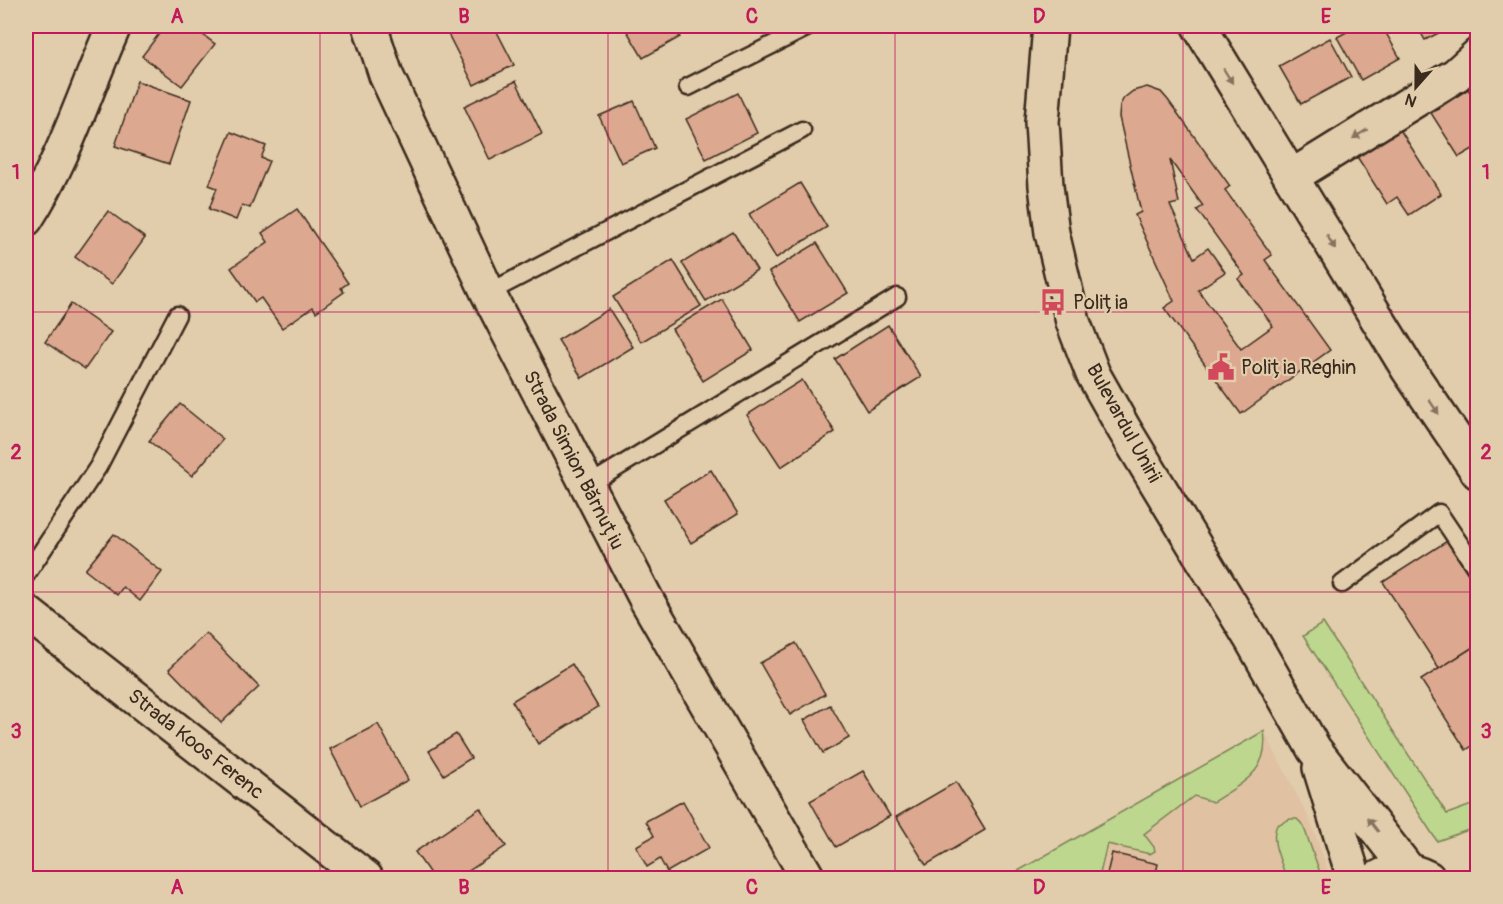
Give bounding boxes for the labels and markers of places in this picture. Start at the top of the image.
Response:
bus stop icon: Poliția [1038,287,1068,317]
place label: Poliția [1073,290,1128,315]
public building icon: Poliția Reghin [1206,352,1236,382]
place label: Poliția Reghin [1241,355,1356,380]

